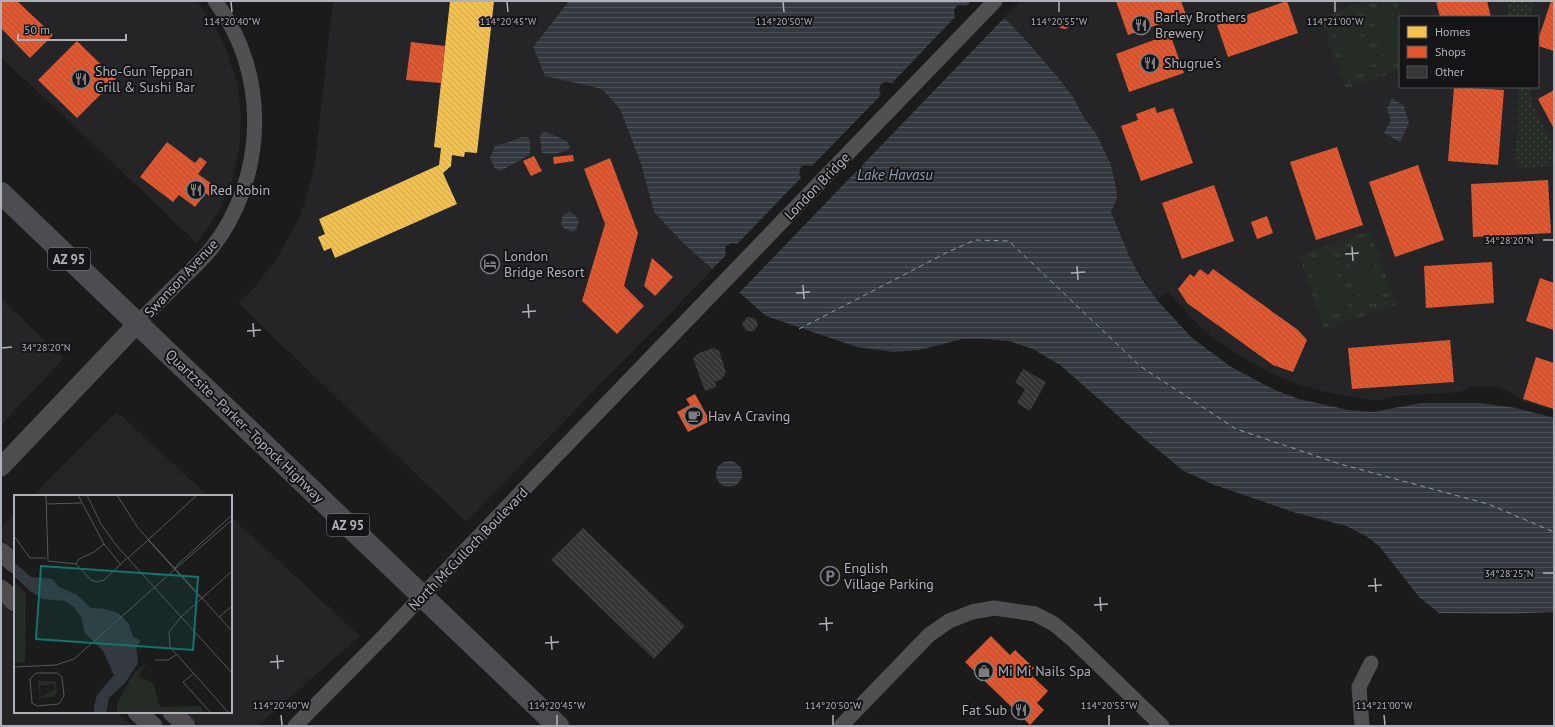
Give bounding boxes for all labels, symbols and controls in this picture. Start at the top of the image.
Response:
place label: Barley Brothers Brewery [1155,8,1246,42]
restaurant icon: Barley Brothers Brewery [1130,14,1152,36]
text: 114°20'40"W [204,15,261,28]
text: 114°20'45"W [480,15,537,28]
text: 114°20'50"W [756,15,813,28]
text: 114°20'55"W [1031,15,1088,28]
text: 114°21'00"W [1307,15,1364,28]
scale bar [18,16,126,42]
legend [1399,16,1539,88]
text: 50 m [24,22,50,37]
text: Homes [1435,24,1470,39]
text: Shops [1435,44,1466,59]
restaurant icon: Shugrue's [1139,52,1161,74]
place label: Shugrue's [1164,54,1222,72]
place label: Sho-Gun Teppan Grill & Sushi Bar [95,62,195,96]
text: Other [1435,64,1464,79]
restaurant icon: Sho-Gun Teppan Grill & Sushi Bar [70,68,92,90]
street label: London Bridge [780,149,854,223]
water label: Lake Havasu [857,165,933,184]
restaurant icon: Red Robin [185,179,207,201]
place label: Red Robin [210,181,270,199]
text: 34°28'20"N [1484,234,1534,247]
street label: Swanson Avenue [140,235,222,321]
place label: London Bridge Resort [504,247,585,281]
road number: AZ 95 [48,248,90,270]
hotel icon: London Bridge Resort [479,253,501,275]
text: 34°28'20"N [21,341,71,354]
street label: Quartzsite–Parker–Topock Highway [162,345,328,507]
cafe icon: Hav A Craving [683,405,705,427]
place label: Hav A Craving [708,407,790,425]
street label: North McCulloch Boulevard [404,484,532,614]
inset map [14,495,232,713]
road number: AZ 95 [327,514,369,536]
place label: English Village Parking [843,559,934,593]
parking icon: English Village Parking [819,565,841,587]
text: 34°28'25"N [1484,567,1534,580]
shop icon: Mi Mi Nails Spa [973,660,995,682]
place label: Mi Mi Nails Spa [998,662,1091,680]
text: 114°20'40"W [253,699,310,712]
text: 114°20'45"W [529,699,586,712]
text: 114°20'50"W [805,699,862,712]
restaurant icon: Fat Sub [1010,699,1032,721]
text: 114°20'55"W [1081,699,1138,712]
text: 114°21'00"W [1356,699,1413,712]
place label: Fat Sub [962,701,1007,719]

